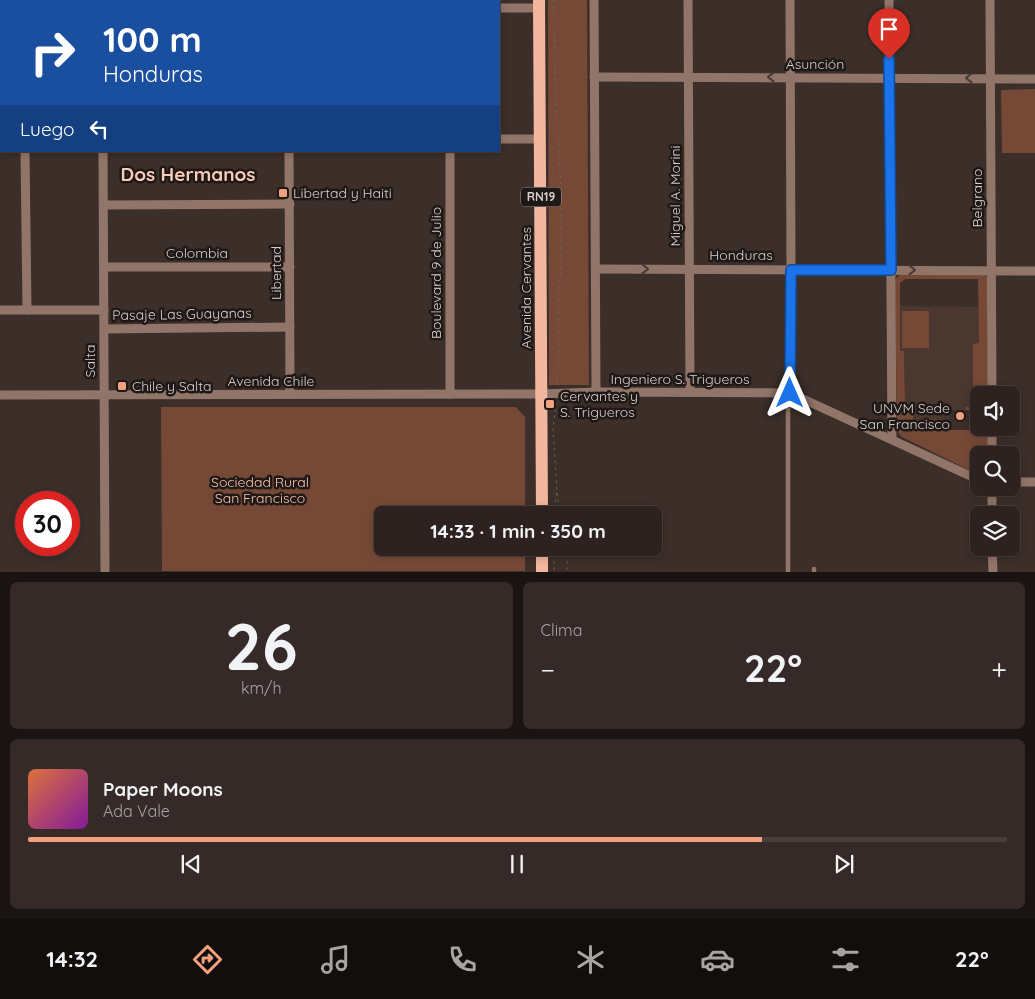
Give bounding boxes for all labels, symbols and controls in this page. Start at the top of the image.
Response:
pin [868,8,910,59]
icon: arrive [875,15,903,43]
text: 100 m [103,17,202,61]
icon: right [20,20,85,85]
street label: Asunción [786,55,844,73]
text: Honduras [103,60,203,88]
one-way arrow [767,72,775,82]
one-way arrow [965,73,972,83]
icon: left [85,115,113,143]
text: Luego [20,117,75,141]
street label: Miguel A. Morini [666,145,684,247]
district label: Dos Hermanos [121,162,255,186]
street label: Belgrano [968,168,986,228]
place label: Libertad y Haiti [293,184,392,202]
marker: Libertad y Haiti [277,187,289,199]
road number: RN19 [521,188,561,206]
street label: Boulevard 9 de Julio [427,207,445,339]
street label: Avenida Cervantes [517,227,535,349]
street label: Colombia [166,244,228,262]
street label: Libertad [267,246,285,300]
street label: Honduras [709,246,773,264]
one-way arrow [642,264,649,274]
one-way arrow [909,265,917,275]
street label: Pasaje Las Guayanas [112,304,252,324]
street label: Salta [81,345,99,377]
position arrow [763,366,815,418]
street label: Ingeniero S. Trigueros [610,370,750,388]
street label: Avenida Chile [228,372,315,390]
place label: Chile y Salta [132,377,211,395]
marker: Chile y Salta [116,380,128,392]
map controls [970,386,1020,556]
button: sound [970,386,1020,436]
place label: Cervantes y S. Trigueros [560,387,638,421]
marker: Cervantes y S. Trigueros [544,398,556,410]
place label: UNVM Sede San Francisco [860,399,950,433]
marker: UNVM Sede San Francisco [954,410,966,422]
button: search [970,446,1020,496]
park label: Sociedad Rural San Francisco [211,473,309,507]
speed limit sign: 30 [15,491,80,556]
button: layers [970,506,1020,556]
text: 14:33 · 1 min · 350 m [430,519,606,543]
text: 26 [225,605,298,686]
text: Clima [541,620,582,640]
text: 22° [744,644,802,692]
text: − [541,652,555,687]
text: + [991,652,1007,687]
text: km/h [241,678,282,698]
text: Paper Moons [103,777,223,801]
text: Ada Vale [103,801,170,821]
icon: previous [177,850,205,878]
icon: pause [503,850,531,878]
icon: next [830,850,858,878]
icon: directions [190,942,225,977]
icon: music [318,942,353,977]
icon: phone [445,942,480,977]
icon: climate [573,942,608,977]
icon: car [700,942,735,977]
icon: filters [828,942,863,977]
text: 14:32 [46,945,98,973]
text: 22° [955,945,989,973]

